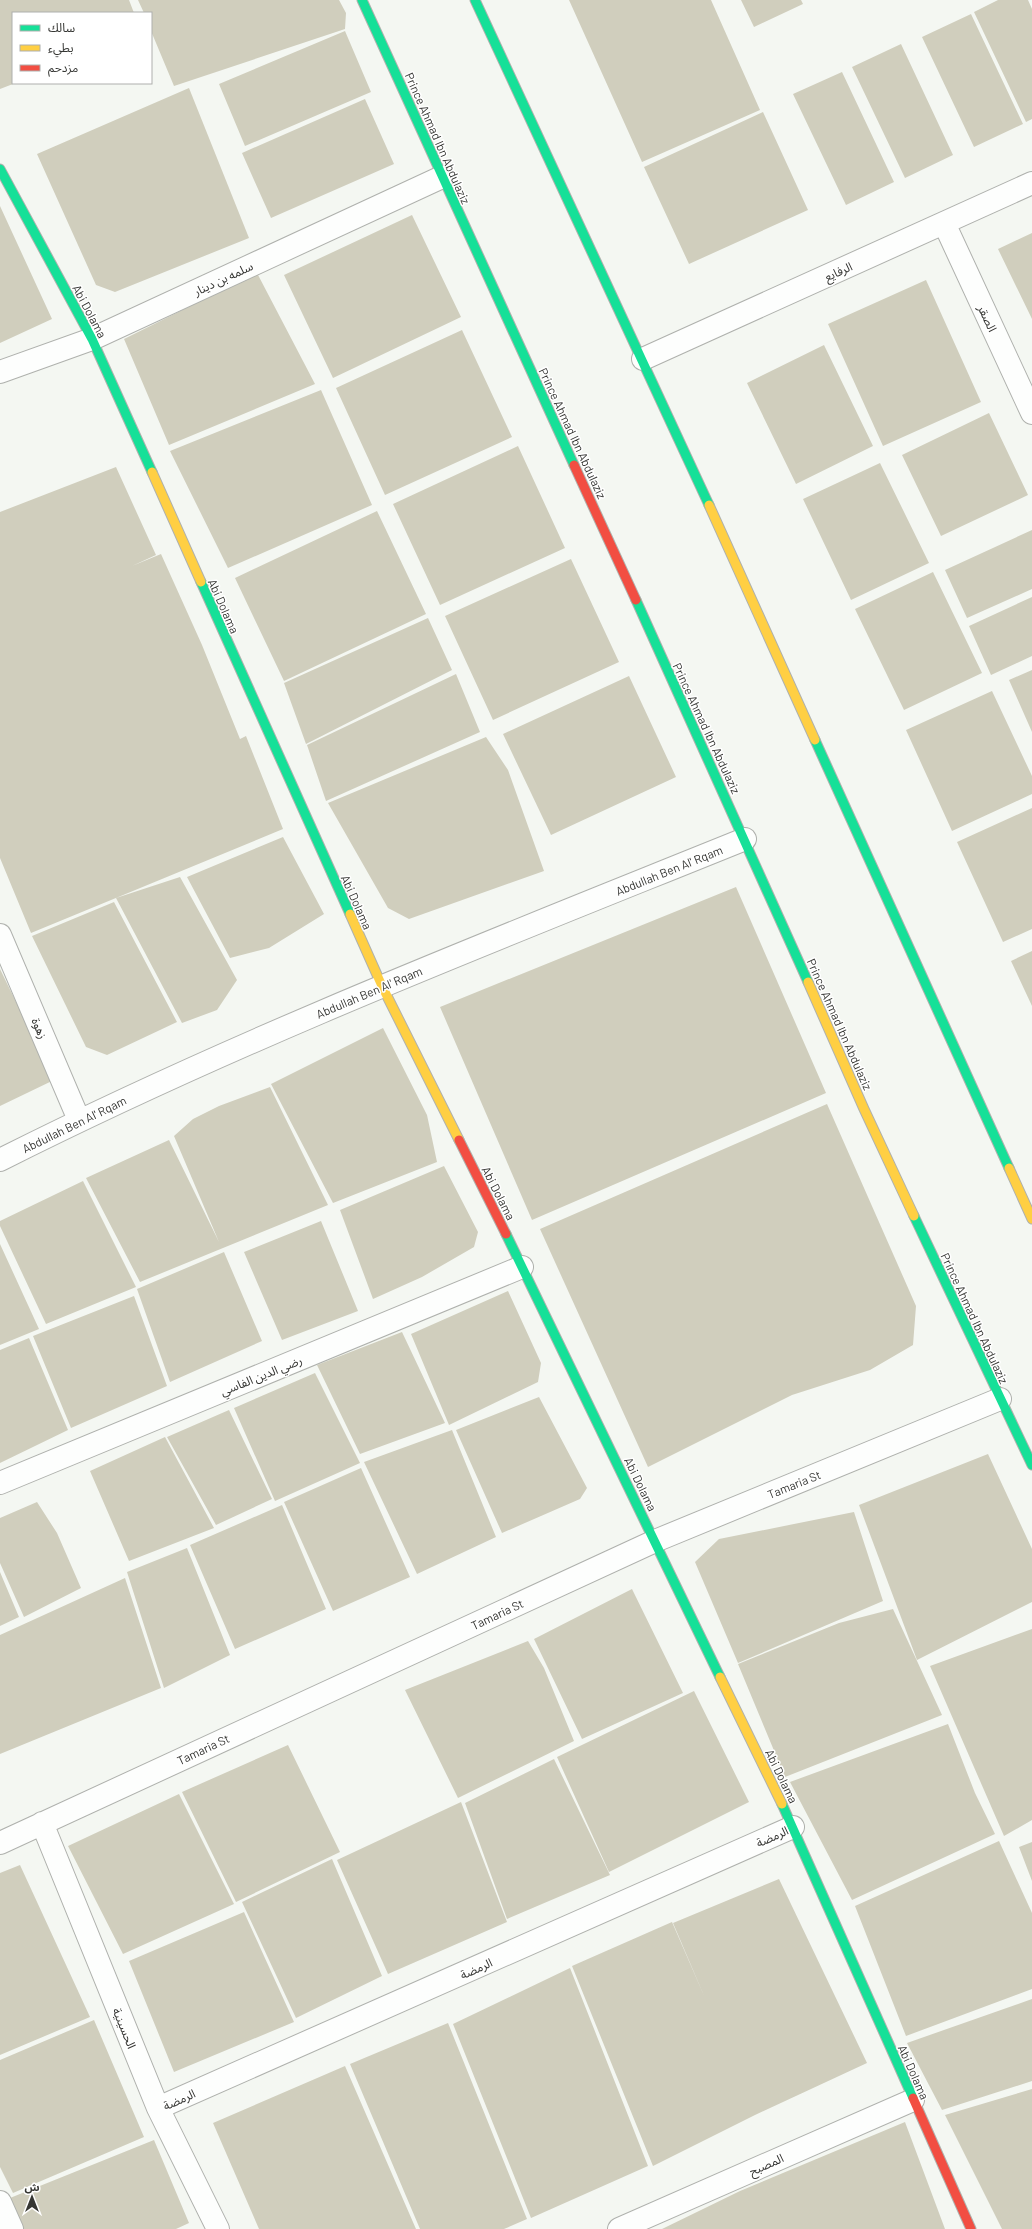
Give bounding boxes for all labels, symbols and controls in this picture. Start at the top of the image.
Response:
legend [12,12,152,84]
text: سالك [48,20,75,34]
text: بطيء [48,40,74,58]
text: مزدحم [48,60,78,77]
street label: Prince Ahmad Ibn Abdulaziz [403,70,473,206]
street label: سلمه بن دينار [190,258,255,299]
street label: الرفايع [822,259,856,286]
street label: Abi Dolama [70,282,110,340]
street label: الصقر [974,301,1000,334]
street label: Prince Ahmad Ibn Abdulaziz [537,365,609,501]
street label: Abi Dolama [206,577,242,635]
street label: Prince Ahmad Ibn Abdulaziz [671,660,743,796]
street label: Abdullah Ben Al' Rqam [613,842,725,898]
street label: Abi Dolama [339,873,375,931]
street label: Prince Ahmad Ibn Abdulaziz [805,956,875,1092]
street label: Abdullah Ben Al' Rqam [314,963,424,1021]
street label: زهوة [28,1015,51,1041]
street label: Abdullah Ben Al' Rqam [20,1093,128,1155]
street label: Abi Dolama [480,1164,518,1222]
street label: Prince Ahmad Ibn Abdulaziz [939,1250,1011,1386]
street label: رضي الدين الفاسي [218,1352,305,1401]
street label: Abi Dolama [622,1455,660,1513]
street label: Tamaria St [765,1467,823,1501]
street label: Tamaria St [469,1596,525,1632]
street label: Tamaria St [175,1731,231,1767]
street label: Abi Dolama [763,1747,801,1805]
street label: الرمضة [754,1823,791,1850]
street label: الرمضة [458,1955,495,1982]
street label: الحسينية [110,2006,140,2051]
street label: Abi Dolama [896,2043,932,2101]
street label: الرمضة [161,2086,198,2113]
street label: المصبح [747,2150,787,2181]
north arrow [12,2177,52,2217]
text: ش [24,2180,40,2194]

